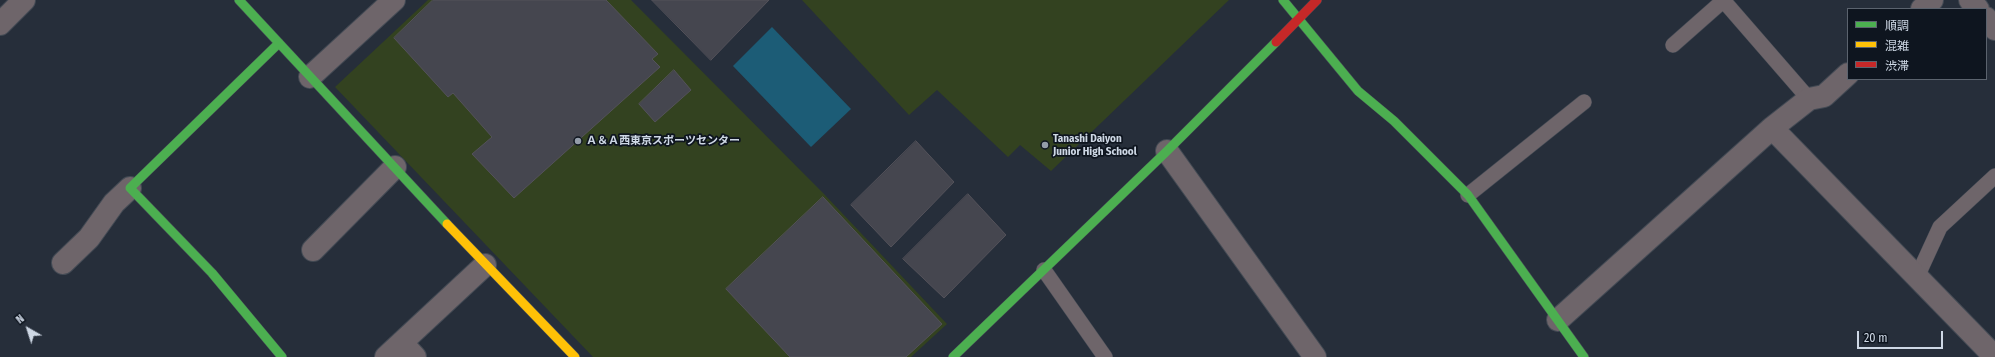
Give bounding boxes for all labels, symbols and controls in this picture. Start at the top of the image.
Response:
legend [1847,8,1987,80]
text: 順調 [1885,19,1909,33]
text: 混雑 [1885,39,1909,53]
text: 渋滞 [1885,59,1909,73]
place label: Tanashi Daiyon Junior High School [1053,132,1137,158]
place label: Ａ＆Ａ西東京スポーツセンター [586,134,740,148]
marker: Ａ＆Ａ西東京スポーツセンター [573,136,583,146]
marker: Tanashi Daiyon Junior High School [1040,140,1050,150]
north arrow [8,309,48,349]
text: N [13,312,27,326]
scale bar [1859,323,1945,349]
text: 20 m [1864,331,1888,345]

